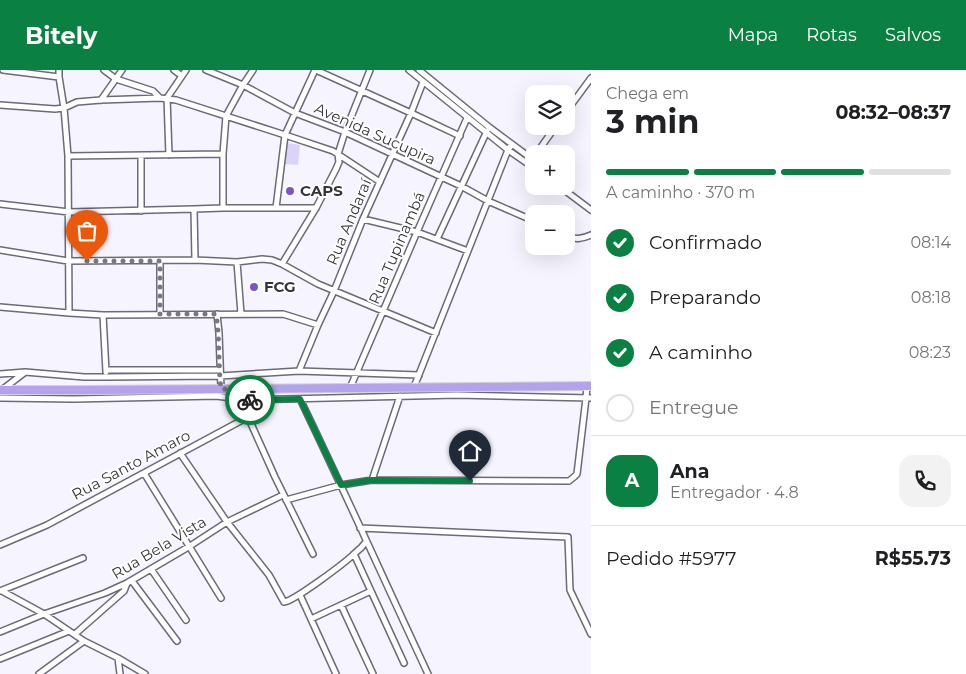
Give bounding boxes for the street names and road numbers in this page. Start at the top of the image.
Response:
street label: Avenida Sucupira [312,98,439,169]
street label: Rua Andaraí [322,175,376,268]
street label: Rua Tupinambá [364,189,429,307]
street label: Rua Santo Amaro [68,425,193,504]
street label: Rua Bela Vista [108,512,210,583]

